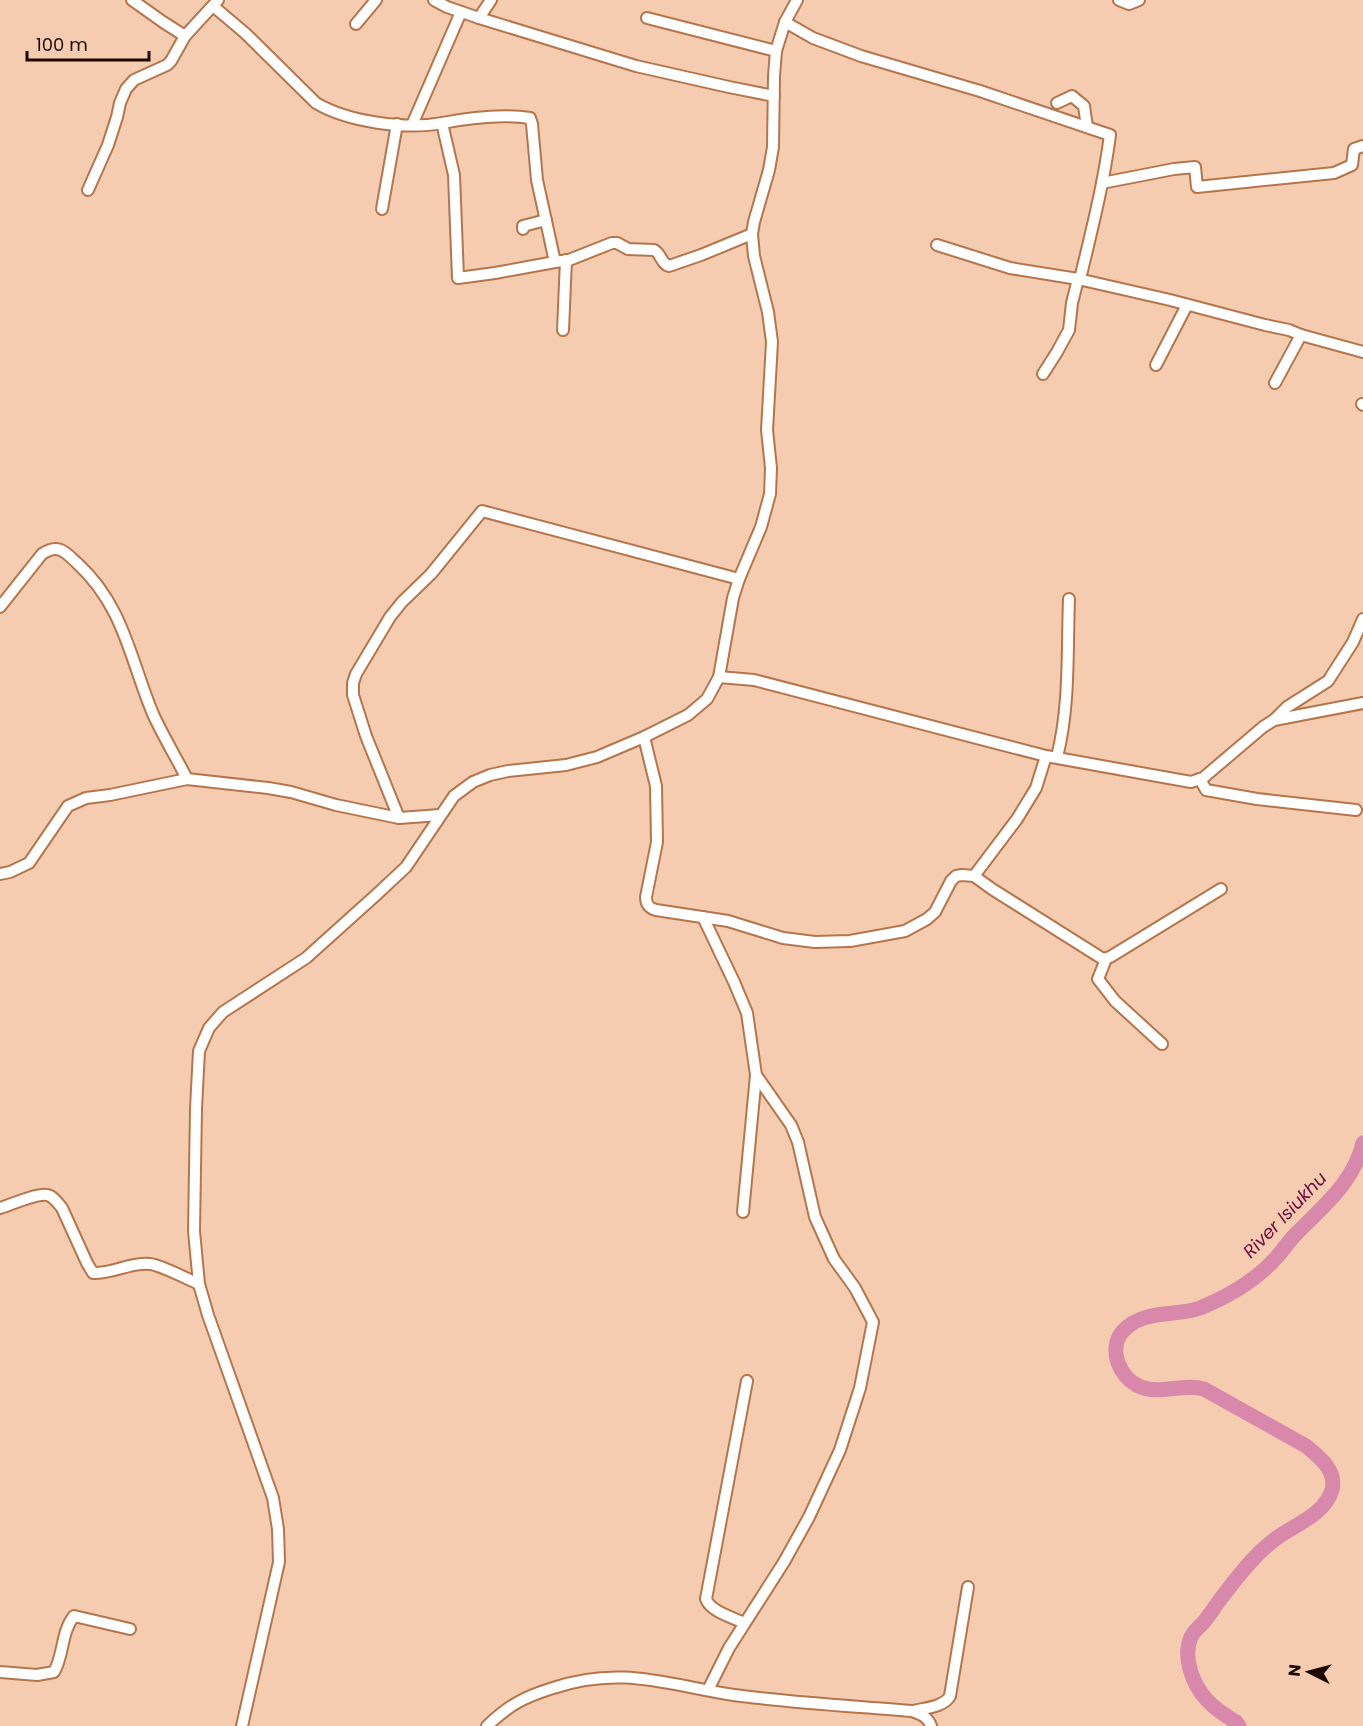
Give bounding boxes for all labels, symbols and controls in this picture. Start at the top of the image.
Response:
scale bar [27,24,148,62]
text: 100 m [36,32,88,57]
water label: River Isiukhu [1237,1166,1332,1263]
north arrow [1279,1642,1339,1702]
text: N [1283,1663,1307,1678]

